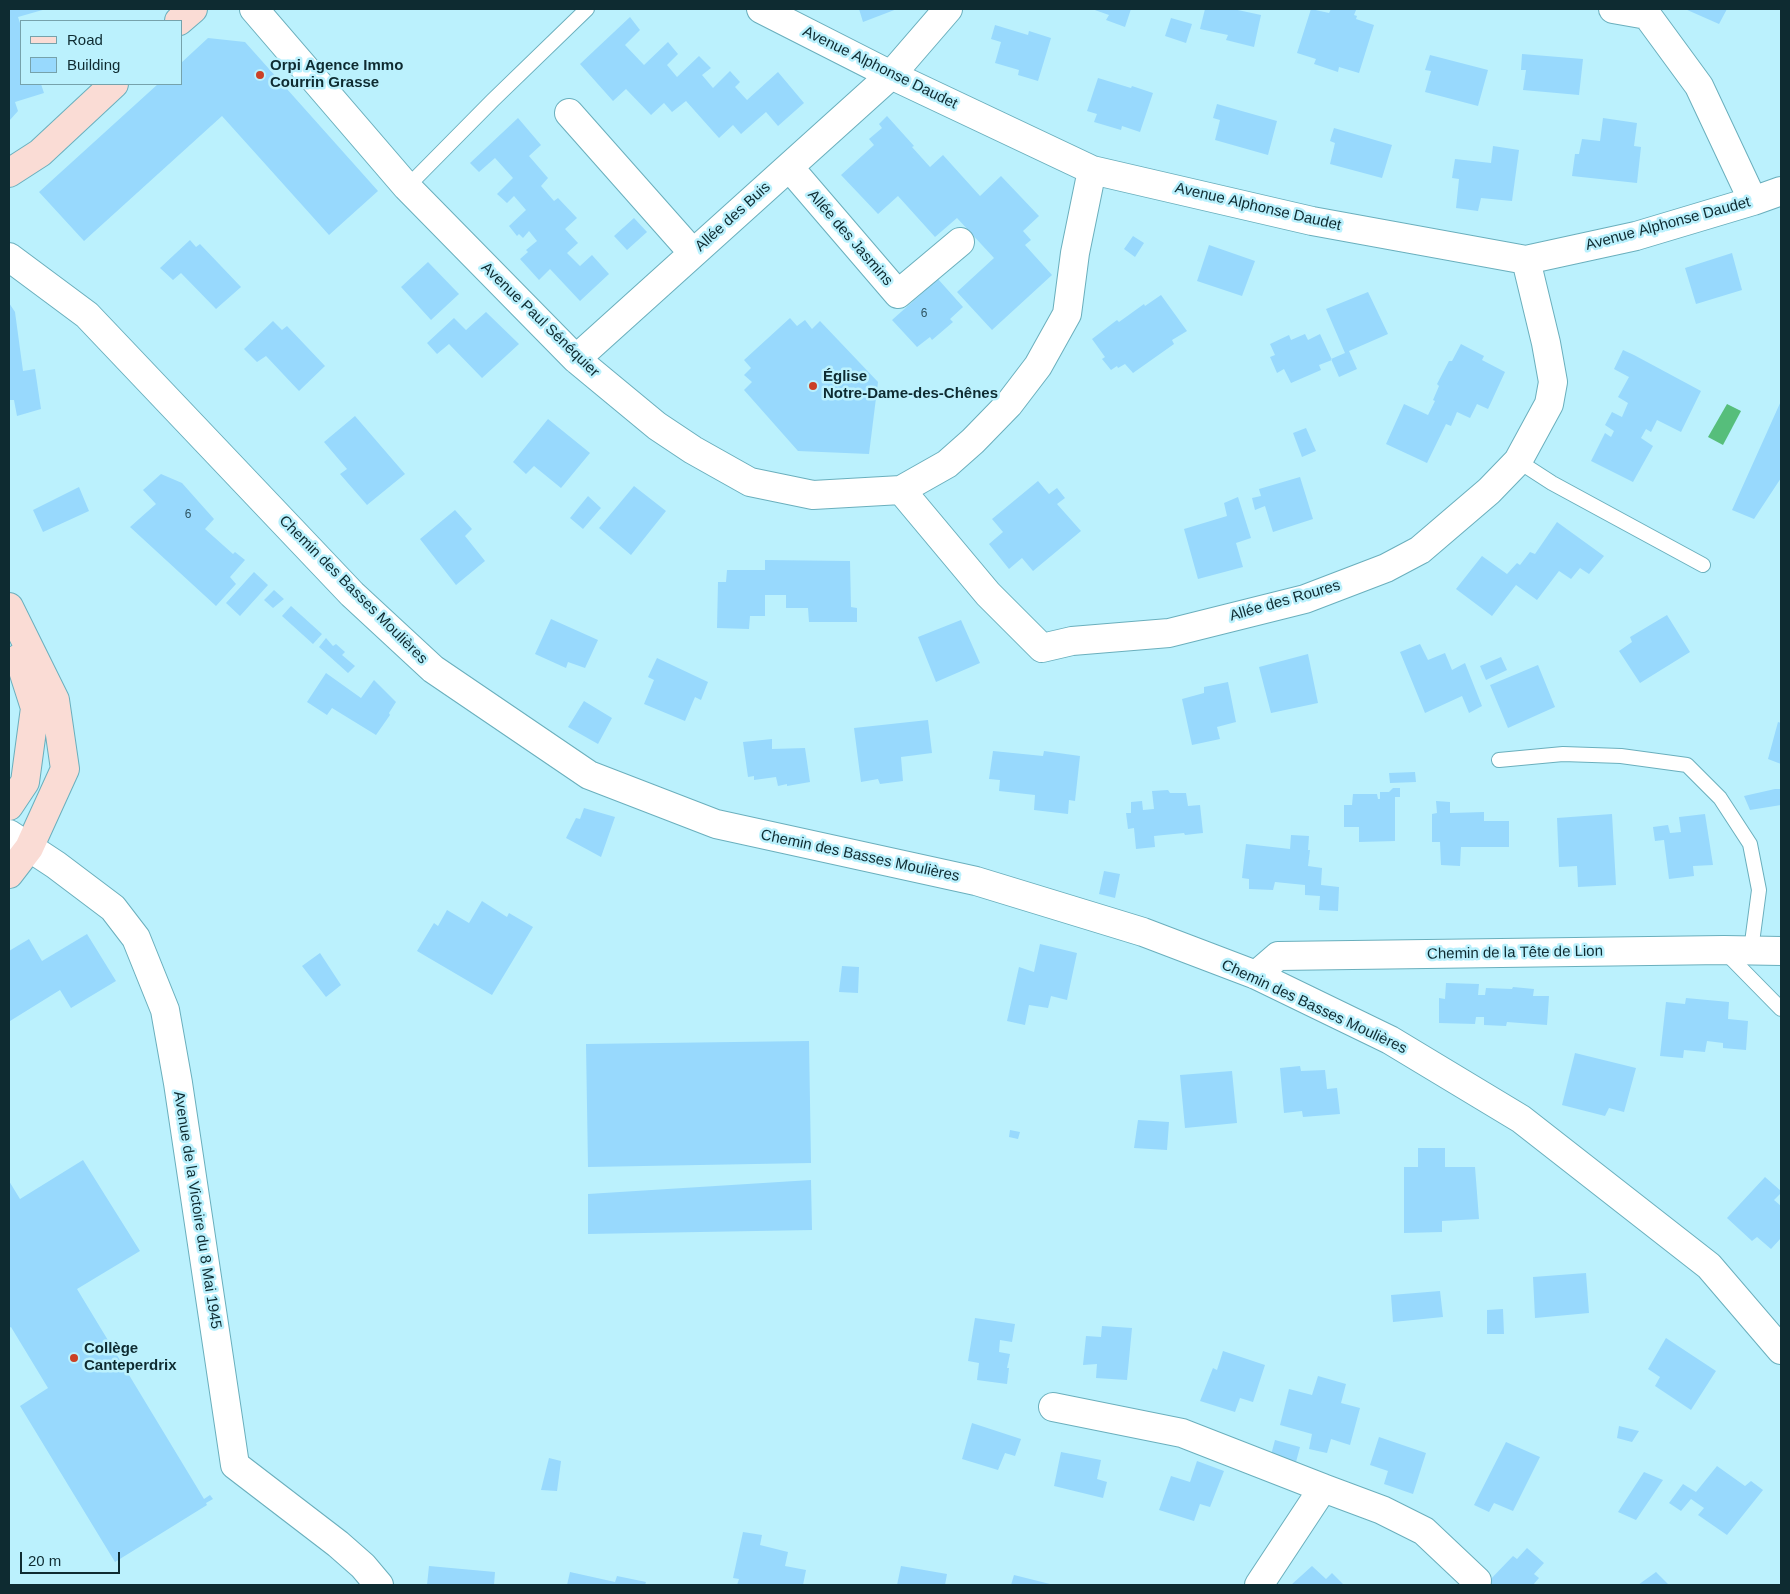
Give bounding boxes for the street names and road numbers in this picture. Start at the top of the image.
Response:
street label: Avenue Alphonse Daudet [800,23,960,113]
street label: Allée des Buis [692,179,774,255]
street label: Avenue Alphonse Daudet [1173,179,1343,235]
street label: Allée des Jasmins [804,186,896,290]
street label: Avenue Alphonse Daudet [1584,193,1752,255]
street label: Avenue Paul Sénéquier [477,259,603,381]
street label: Chemin des Basses Moulières [275,512,431,668]
street label: Allée des Roures [1228,577,1342,625]
street label: Chemin des Basses Moulières [759,826,961,886]
street label: Chemin de la Tête de Lion [1427,942,1603,964]
street label: Chemin des Basses Moulières [1218,956,1410,1058]
street label: Avenue de la Victoire du 8 Mai 1945 [169,1090,225,1330]

